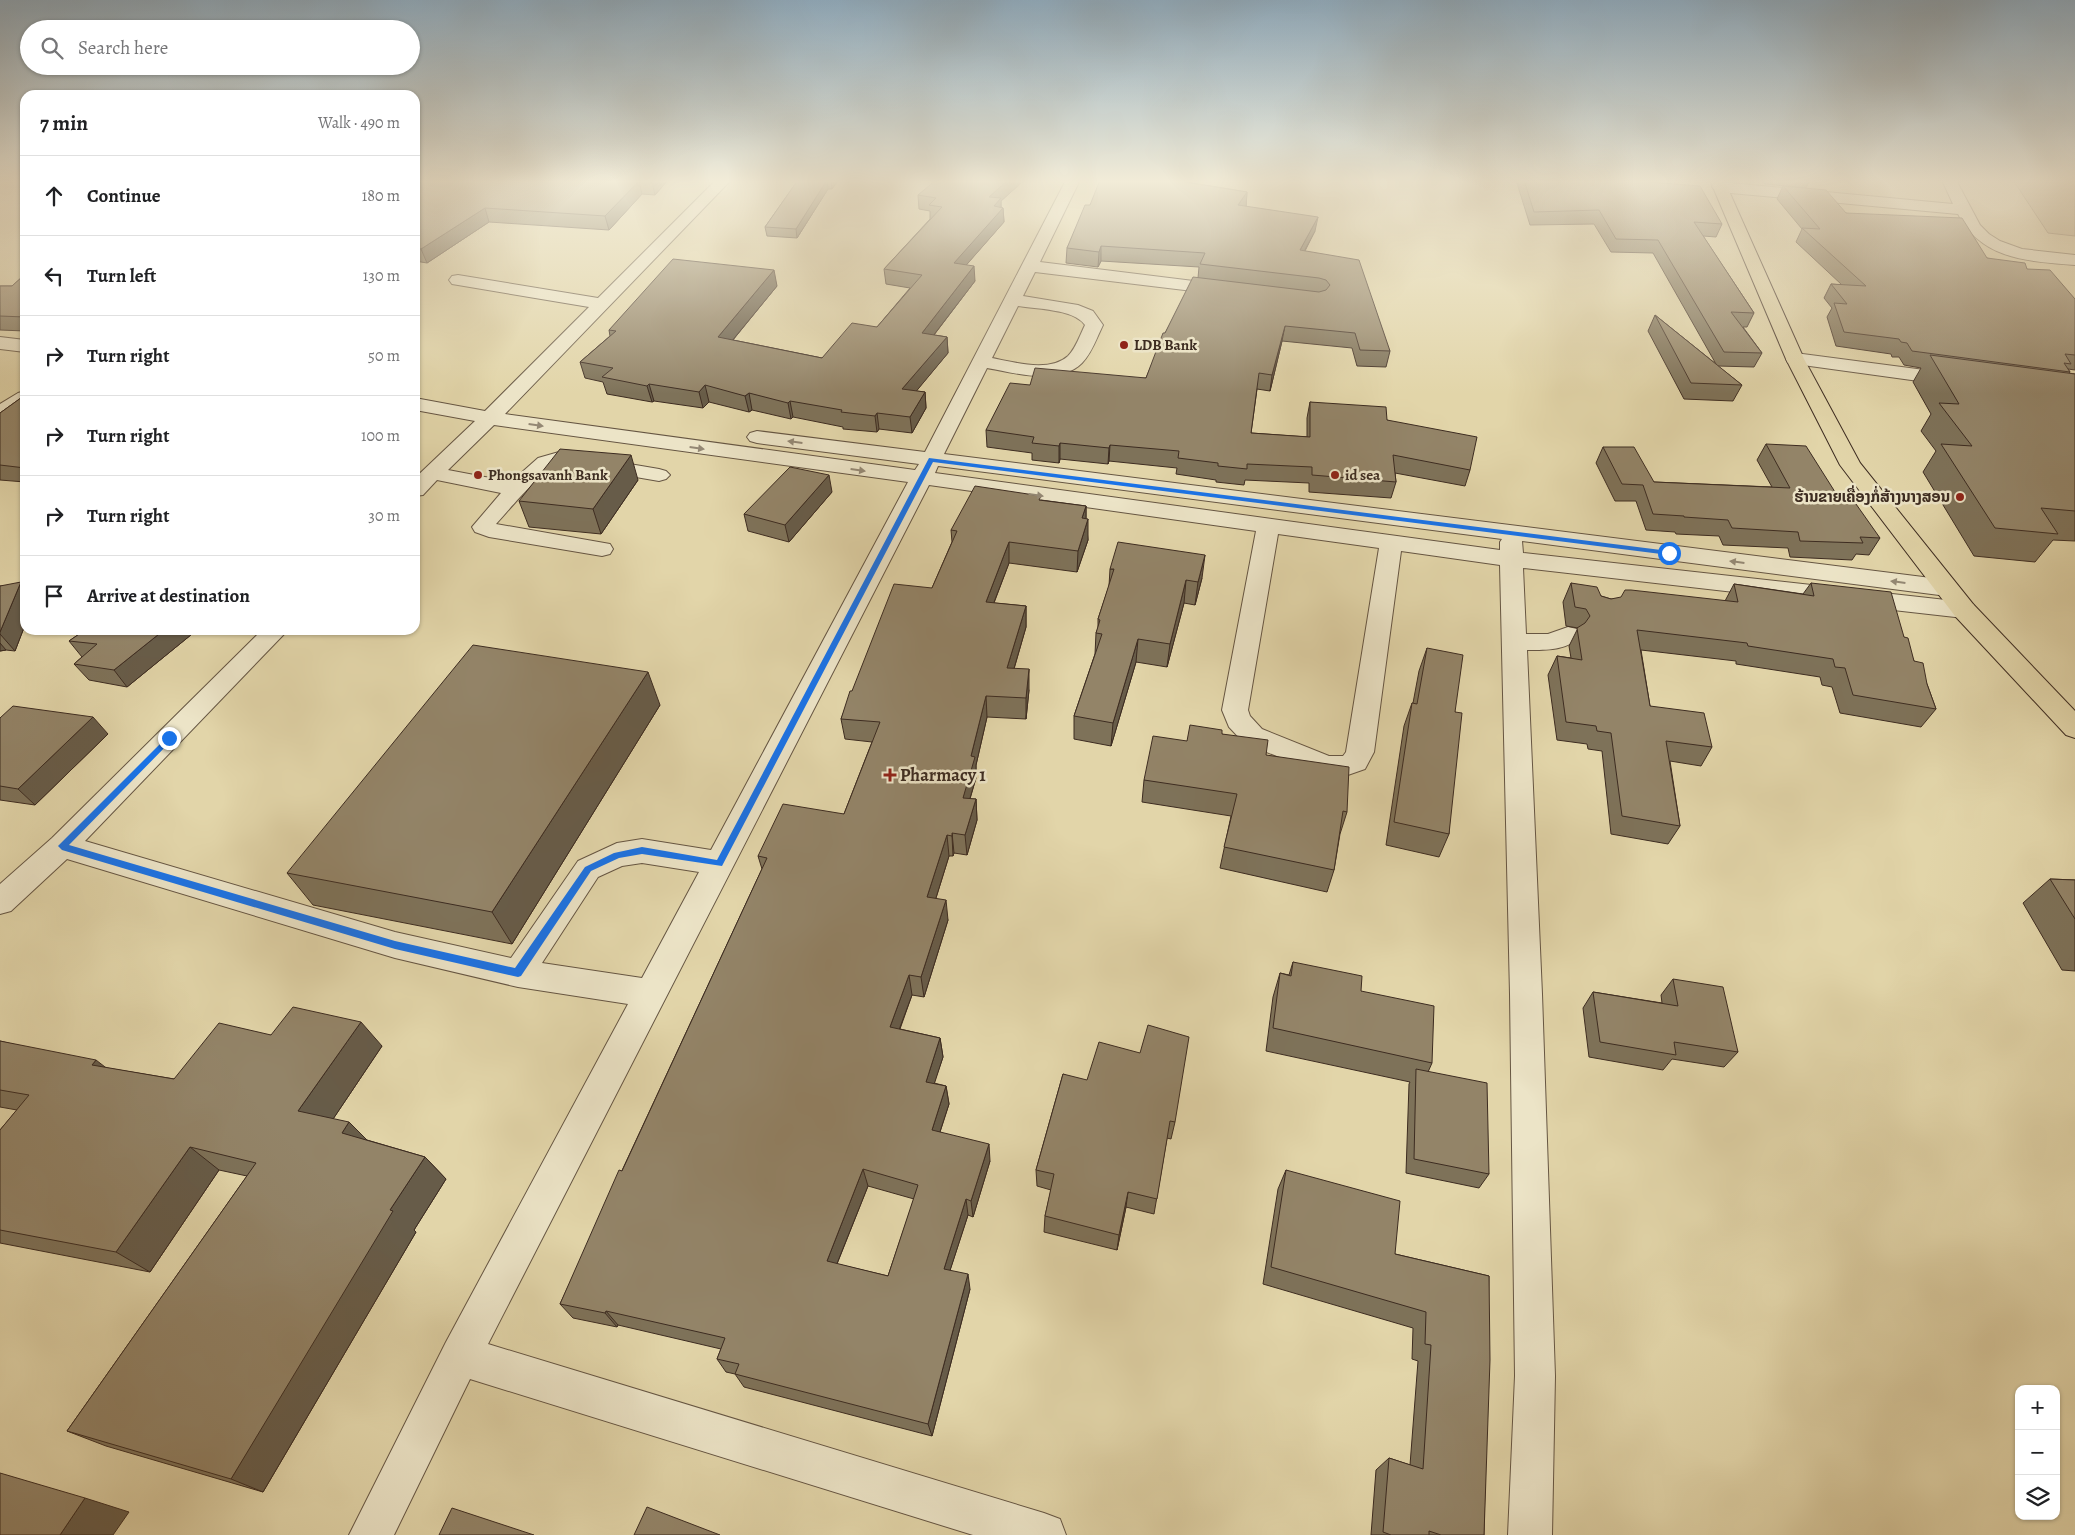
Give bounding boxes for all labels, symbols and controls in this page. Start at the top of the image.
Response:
search box [20,20,420,75]
icon: search [38,34,66,62]
text: Search here [78,35,168,61]
text: 7 min [40,109,88,137]
text: Walk · 490 m [318,112,400,134]
icon: ahead [40,182,68,210]
text: Continue [87,183,161,209]
text: 180 m [362,185,400,207]
icon: left [40,262,68,290]
text: Turn left [87,263,156,289]
text: 130 m [363,265,400,287]
place label: LDB Bank [1134,335,1197,355]
marker: LDB Bank [1118,339,1130,351]
icon: right [40,342,68,370]
text: Turn right [87,343,169,369]
text: 50 m [368,345,400,367]
one-way arrow [528,421,544,429]
icon: right [40,422,68,450]
text: Turn right [87,423,169,449]
text: 100 m [361,425,400,447]
one-way arrow [786,438,802,446]
one-way arrow [689,444,705,452]
place label: Phongsavanh Bank [488,465,608,485]
place label: id sea [1345,465,1381,485]
one-way arrow [850,467,866,475]
marker: Phongsavanh Bank [472,469,484,481]
marker: id sea [1329,469,1341,481]
place label: ຮ້ານຂາຍເຄື່ອງກໍ່ສ້າງນາງສອນ [1795,485,1950,507]
one-way arrow [1028,491,1044,499]
marker: ຮ້ານຂາຍເຄື່ອງກໍ່ສ້າງນາງສອນ [1954,491,1966,503]
icon: right [40,502,68,530]
text: Turn right [87,503,169,529]
text: 30 m [368,505,400,527]
route start [1658,542,1681,565]
one-way arrow [1729,557,1745,565]
one-way arrow [1890,578,1906,586]
icon: arrive [40,582,68,610]
text: Arrive at destination [87,583,250,609]
route end [158,727,181,750]
place label: Pharmacy 1 [900,763,986,787]
marker: Pharmacy 1 [884,769,896,781]
map controls [2015,1385,2060,1520]
button: + [2015,1385,2060,1430]
button: − [2015,1430,2060,1475]
button: layers [2015,1475,2060,1520]

